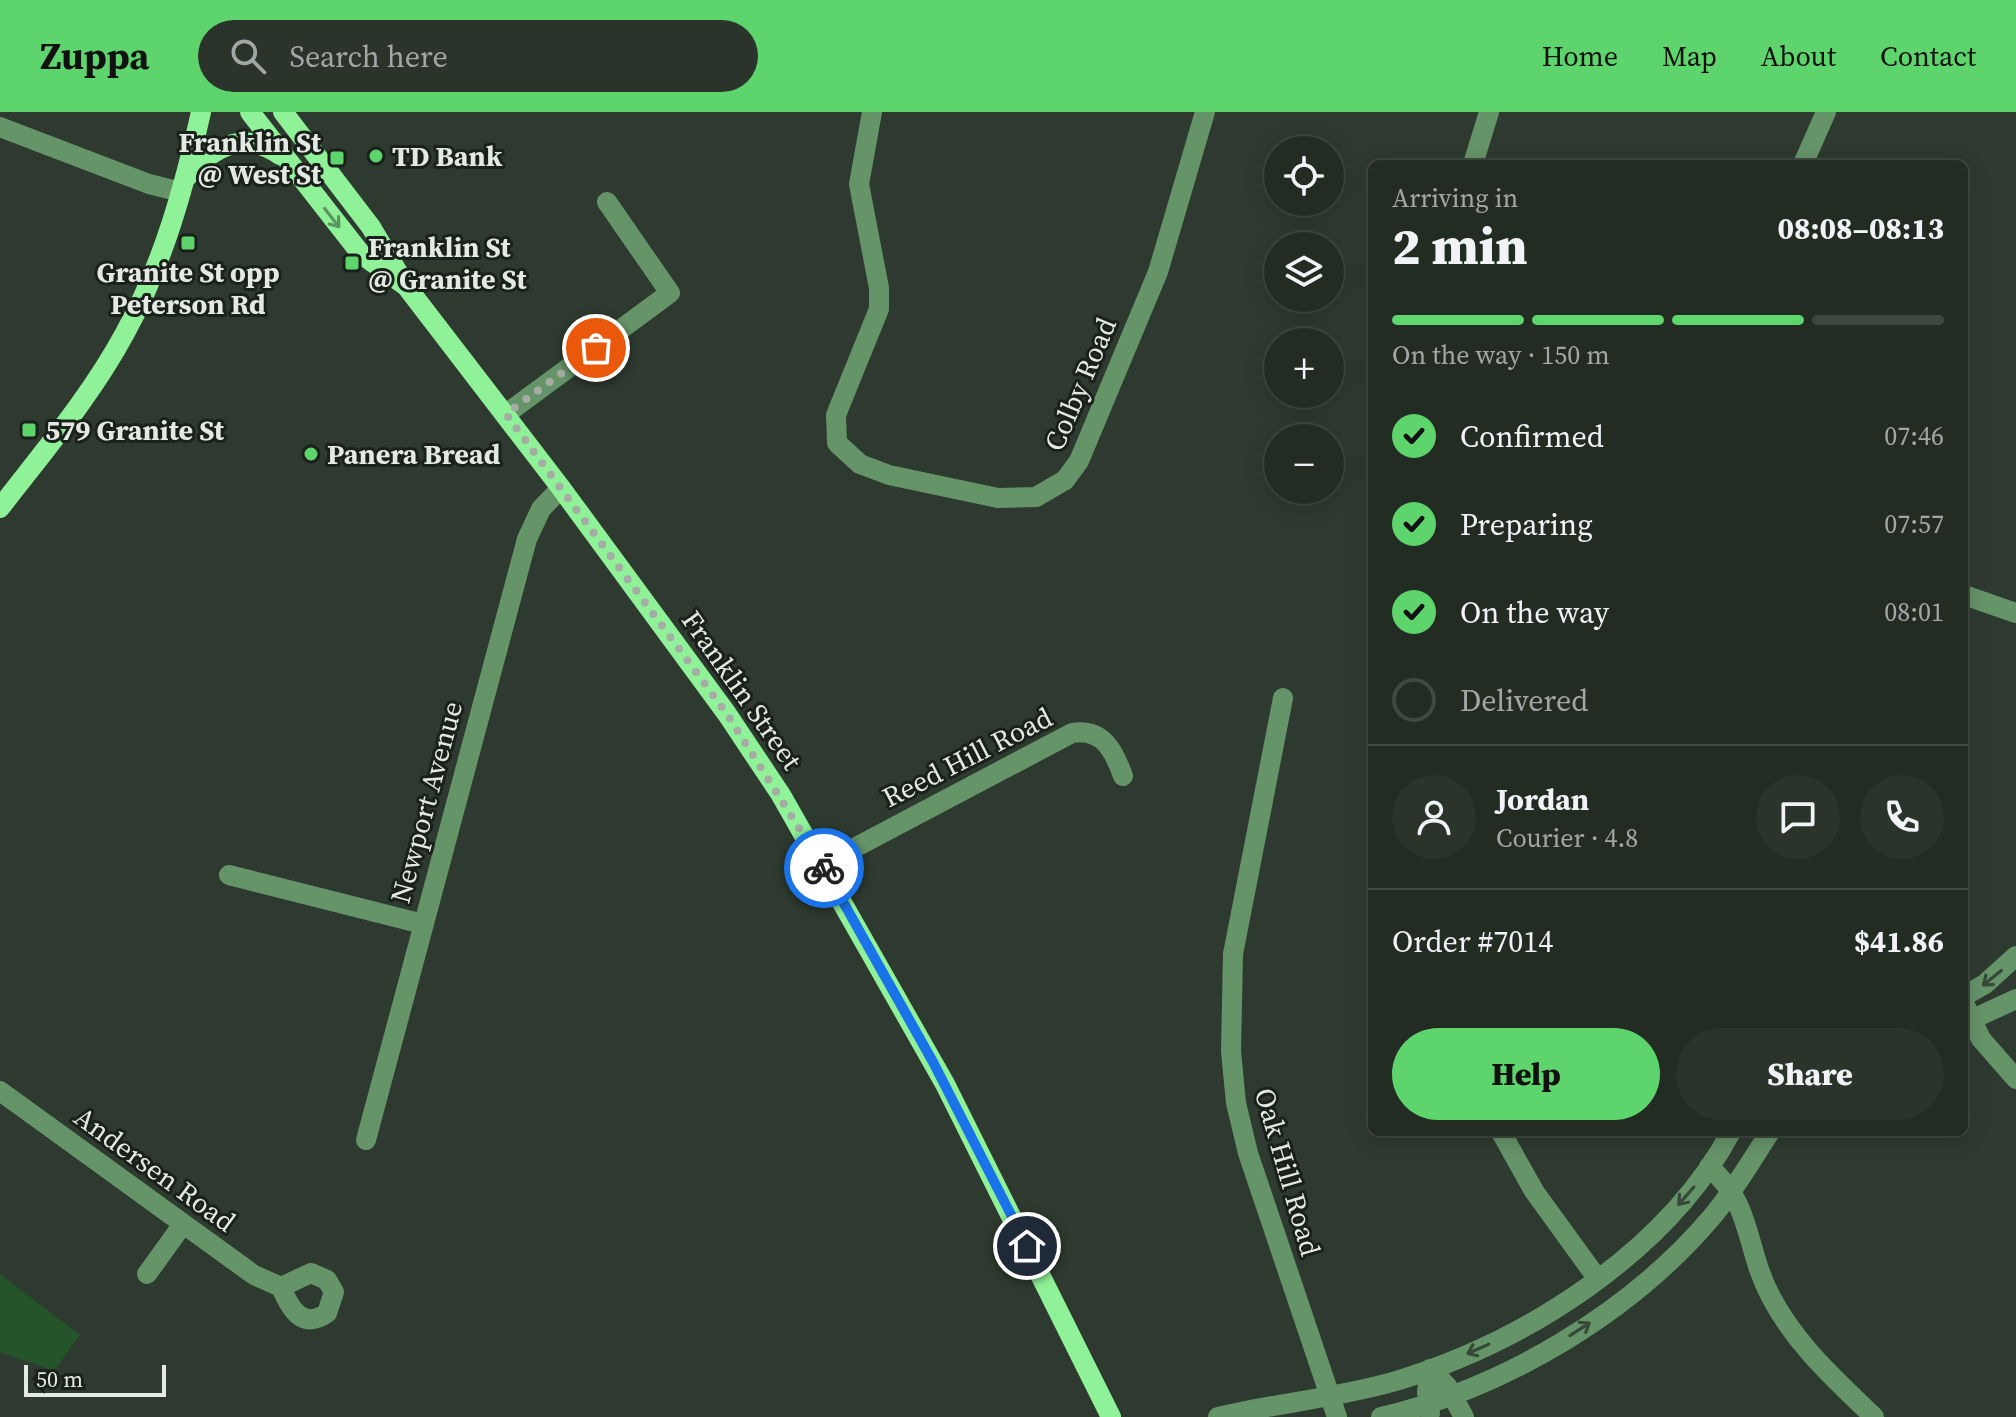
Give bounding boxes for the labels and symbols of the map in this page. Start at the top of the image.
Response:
place label: Franklin St @ West St [179,123,322,193]
place label: TD Bank [392,137,503,175]
marker: TD Bank [367,147,385,165]
marker: Franklin St @ West St [328,149,346,167]
one-way arrow [323,207,340,228]
place label: Franklin St @ Granite St [368,228,527,298]
marker: Granite St opp Peterson Rd [179,234,197,252]
place label: Granite St opp Peterson Rd [96,253,280,323]
marker: Franklin St @ Granite St [343,254,361,272]
street label: Colby Road [1035,311,1125,456]
pin [562,314,630,382]
place label: 579 Granite St [45,411,225,449]
marker: 579 Granite St [20,421,38,439]
place label: Panera Bread [327,435,501,473]
marker: Panera Bread [302,445,320,463]
street label: Franklin Street [673,603,811,778]
street label: Newport Avenue [381,697,471,907]
street label: Reed Hill Road [876,698,1059,816]
courier [784,828,864,908]
one-way arrow [1982,969,2002,987]
street label: Oak Hill Road [1246,1084,1330,1260]
street label: Andersen Road [67,1098,243,1240]
one-way arrow [1677,1185,1695,1205]
pin [993,1212,1061,1280]
one-way arrow [1568,1321,1590,1338]
one-way arrow [1466,1342,1491,1357]
scale bar [24,1361,166,1397]

